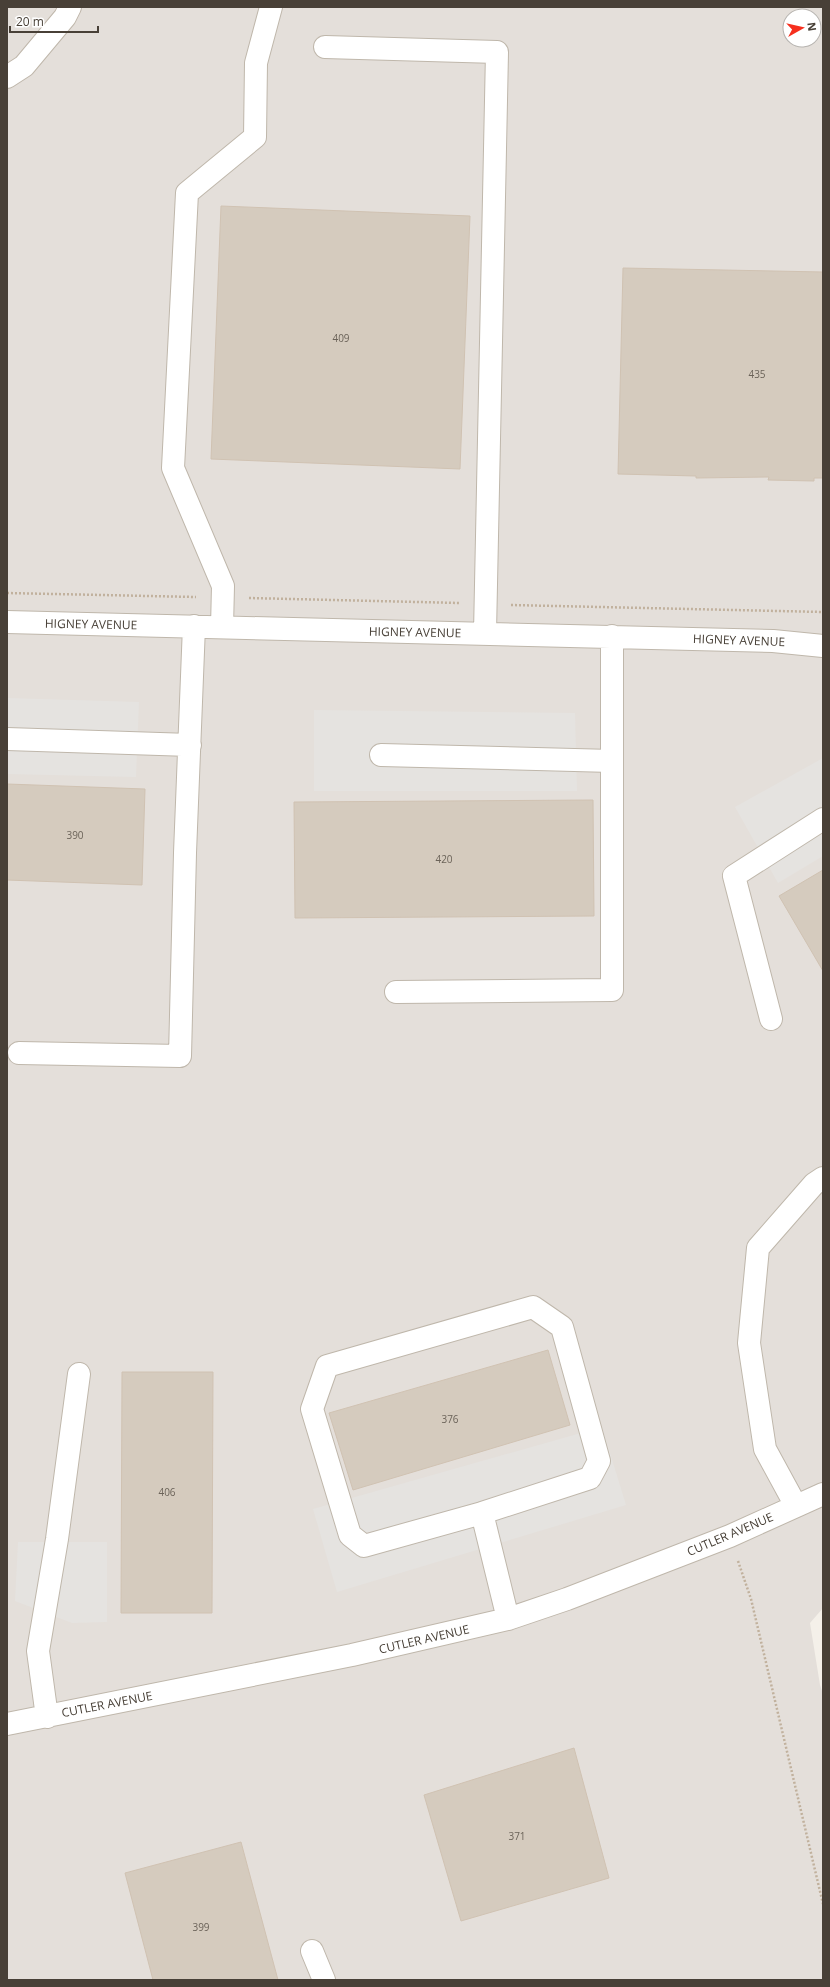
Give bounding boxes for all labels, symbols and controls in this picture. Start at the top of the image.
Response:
scale bar [10,8,98,34]
north arrow [782,8,822,48]
text: 20 m [16,13,44,30]
text: N [804,21,820,32]
house number: 409 [332,331,350,345]
house number: 435 [748,367,766,381]
street label: HIGNEY AVENUE [45,615,137,633]
street label: HIGNEY AVENUE [369,623,461,641]
street label: HIGNEY AVENUE [693,630,785,650]
house number: 390 [66,828,84,842]
house number: 420 [435,852,453,866]
house number: 376 [441,1412,459,1426]
house number: 406 [158,1485,176,1499]
street label: CUTLER AVENUE [684,1508,776,1560]
street label: CUTLER AVENUE [377,1620,471,1658]
street label: CUTLER AVENUE [60,1687,154,1721]
house number: 371 [508,1829,526,1843]
house number: 399 [192,1920,210,1934]

